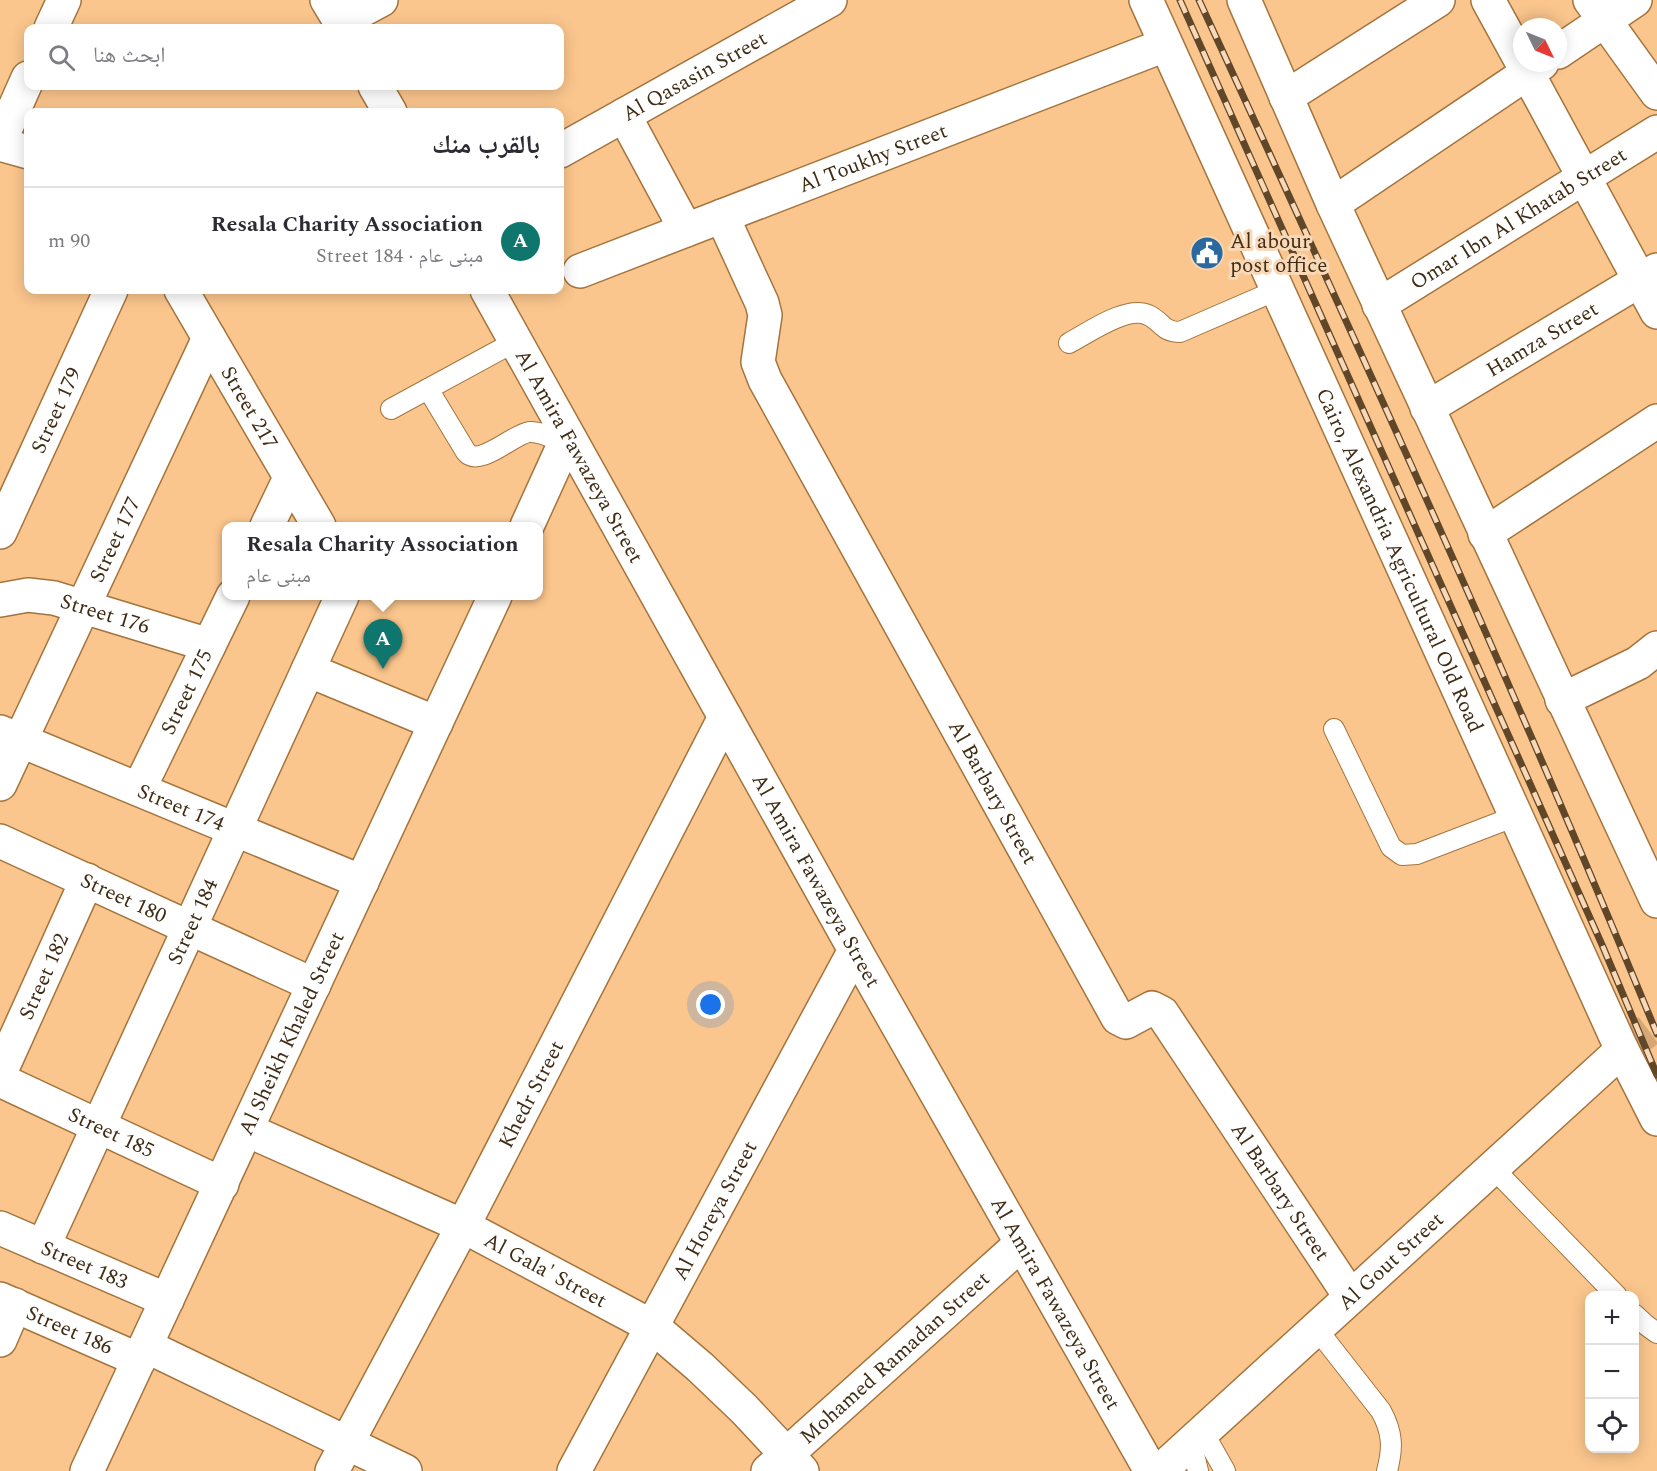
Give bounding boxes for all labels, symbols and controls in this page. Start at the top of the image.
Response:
north arrow [1513,18,1567,72]
street label: Al Qasasin Street [616,23,773,130]
search box [24,24,564,90]
text: ابحث هنا [93,39,166,72]
icon: search [45,41,78,74]
street label: Al Toukhy Street [794,116,952,202]
text: بالقرب منك [432,125,540,165]
street label: Omar Ibn Al Khatab Street [1404,140,1633,299]
text: Resala Charity Association [211,208,483,241]
text: 90 m [48,226,90,256]
text: A [513,226,528,256]
place label: Al abour post office [1230,226,1327,282]
public building icon: Al abour post office [1189,235,1225,271]
text: مبنى عام · Street 184 [316,241,483,271]
street label: Hamza Street [1480,294,1605,386]
street label: Al Amira Fawazeya Street [506,343,651,569]
street label: Street 217 [212,360,286,456]
street label: Street 179 [23,362,90,459]
street label: Cairo, Alexandria Agricultural Old Road [1307,383,1491,738]
street label: Street 177 [81,492,149,588]
popup [222,522,543,600]
text: Resala Charity Association [246,528,519,561]
text: مبنى عام [246,561,311,591]
street label: Street 176 [56,586,153,643]
pin: A [364,620,403,669]
street label: Street 175 [153,644,222,741]
street label: Al Barbary Street [939,715,1045,871]
street label: Al Amira Fawazeya Street [743,768,888,994]
street label: Street 174 [132,776,230,841]
street label: Street 180 [75,865,172,932]
street label: Street 184 [160,873,227,971]
street label: Al Sheikh Khaled Street [231,926,353,1141]
street label: Street 182 [11,928,78,1025]
your location [696,990,725,1019]
street label: Khedr Street [491,1035,573,1154]
street label: Street 185 [63,1099,159,1167]
street label: Al Barbary Street [1222,1116,1337,1268]
street label: Al Horeya Street [665,1135,766,1287]
street label: Al Amira Fawazeya Street [981,1191,1128,1416]
street label: Al Gout Street [1331,1205,1452,1319]
street label: Al Gala' Street [478,1225,613,1317]
street label: Street 183 [36,1232,133,1298]
street label: Mohamed Ramadan Street [793,1264,998,1452]
map controls [1585,1291,1639,1453]
button: + [1585,1291,1639,1345]
street label: Street 186 [21,1297,118,1364]
button: − [1585,1345,1639,1399]
button: locate [1585,1399,1639,1453]

